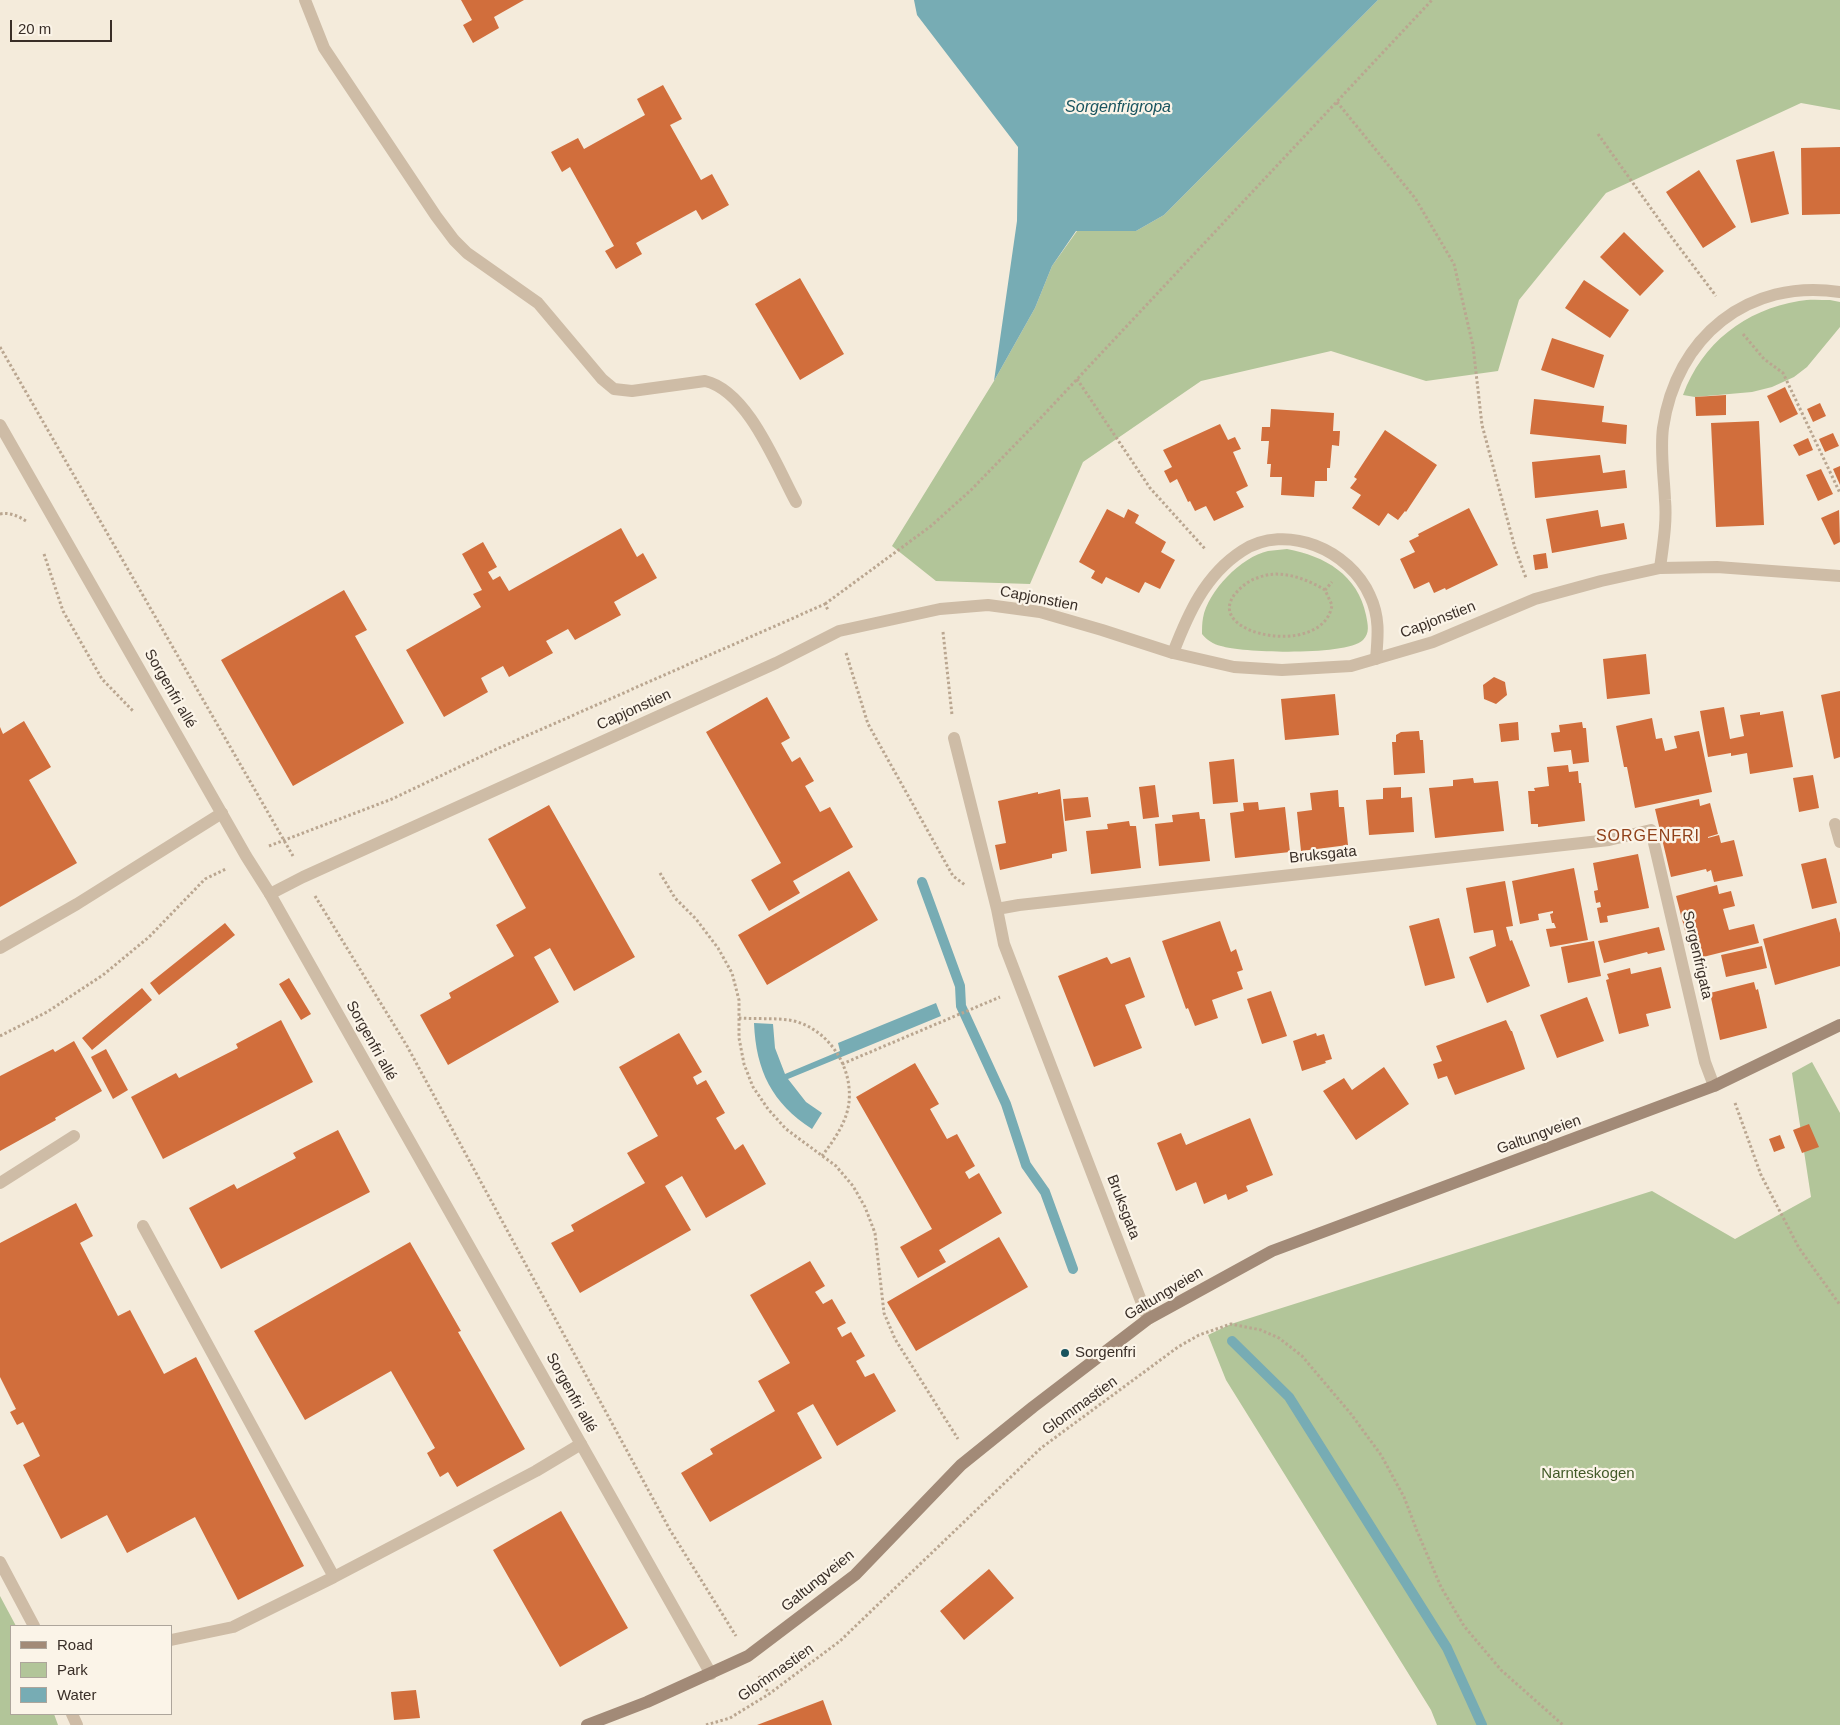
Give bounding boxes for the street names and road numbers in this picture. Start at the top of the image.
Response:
street label: Capjonstien [998,583,1080,615]
street label: Capjonstien [1398,597,1478,643]
street label: Sorgenfri allé [140,646,200,732]
street label: Capjonstien [594,686,674,734]
street label: Bruksgata [1288,843,1358,867]
street label: Sorgenfrigata [1678,909,1716,1001]
street label: Sorgenfri allé [342,998,400,1084]
street label: Galtungveien [1494,1111,1584,1159]
street label: Bruksgata [1102,1172,1144,1242]
street label: Galtungveien [1121,1264,1207,1324]
street label: Sorgenfri allé [542,1350,600,1436]
street label: Glommastien [1039,1373,1121,1439]
street label: Galtungveien [778,1546,858,1616]
street label: Glommastien [735,1640,817,1706]

